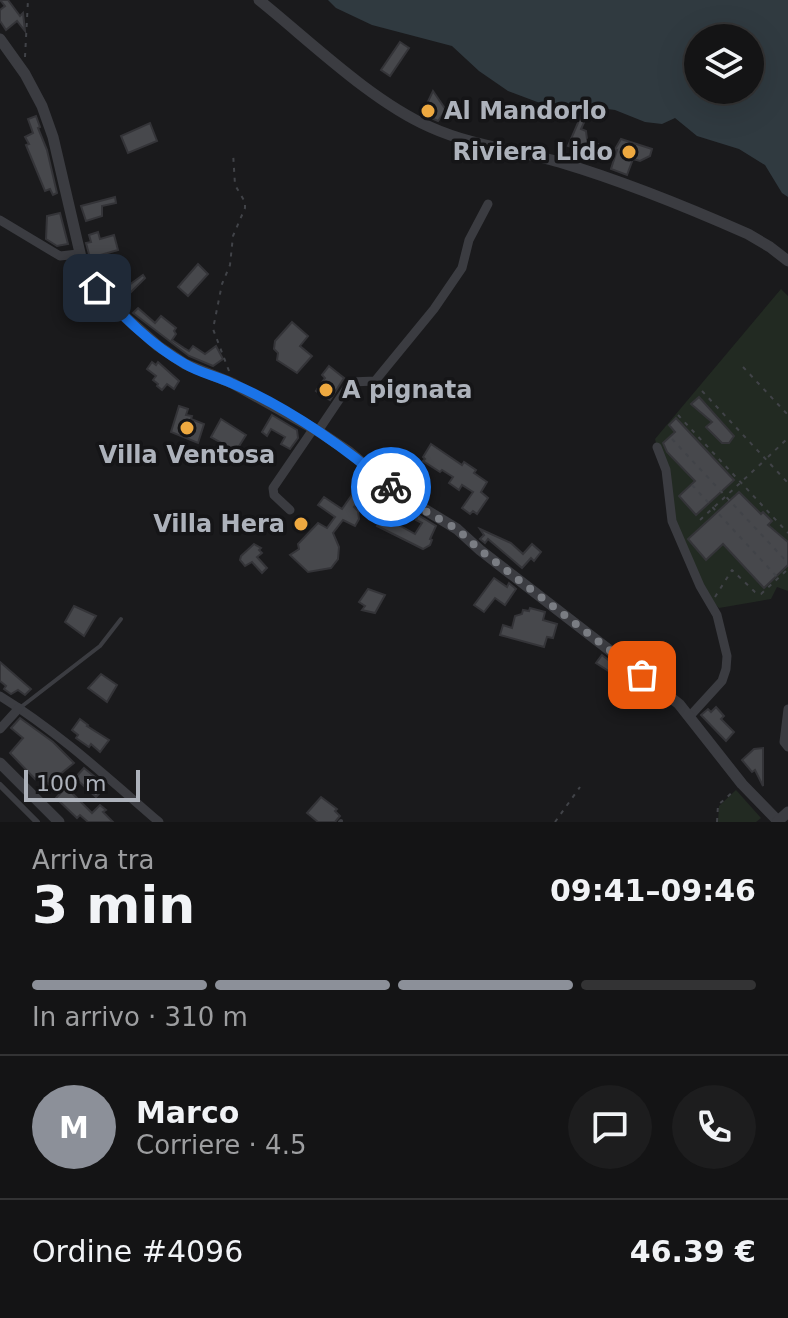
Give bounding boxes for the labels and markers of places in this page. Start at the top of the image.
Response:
place label: Al Mandorlo [444,97,607,125]
marker: Al Mandorlo [419,102,437,120]
place label: Riviera Lido [453,138,613,166]
marker: Riviera Lido [620,143,638,161]
pin [63,254,131,322]
place label: A pignata [342,376,472,404]
marker: A pignata [317,381,335,399]
marker: Villa Ventosa [178,419,196,437]
place label: Villa Ventosa [99,441,275,469]
place label: Villa Hera [153,510,285,538]
marker: Villa Hera [292,515,310,533]
pin [608,641,676,709]

